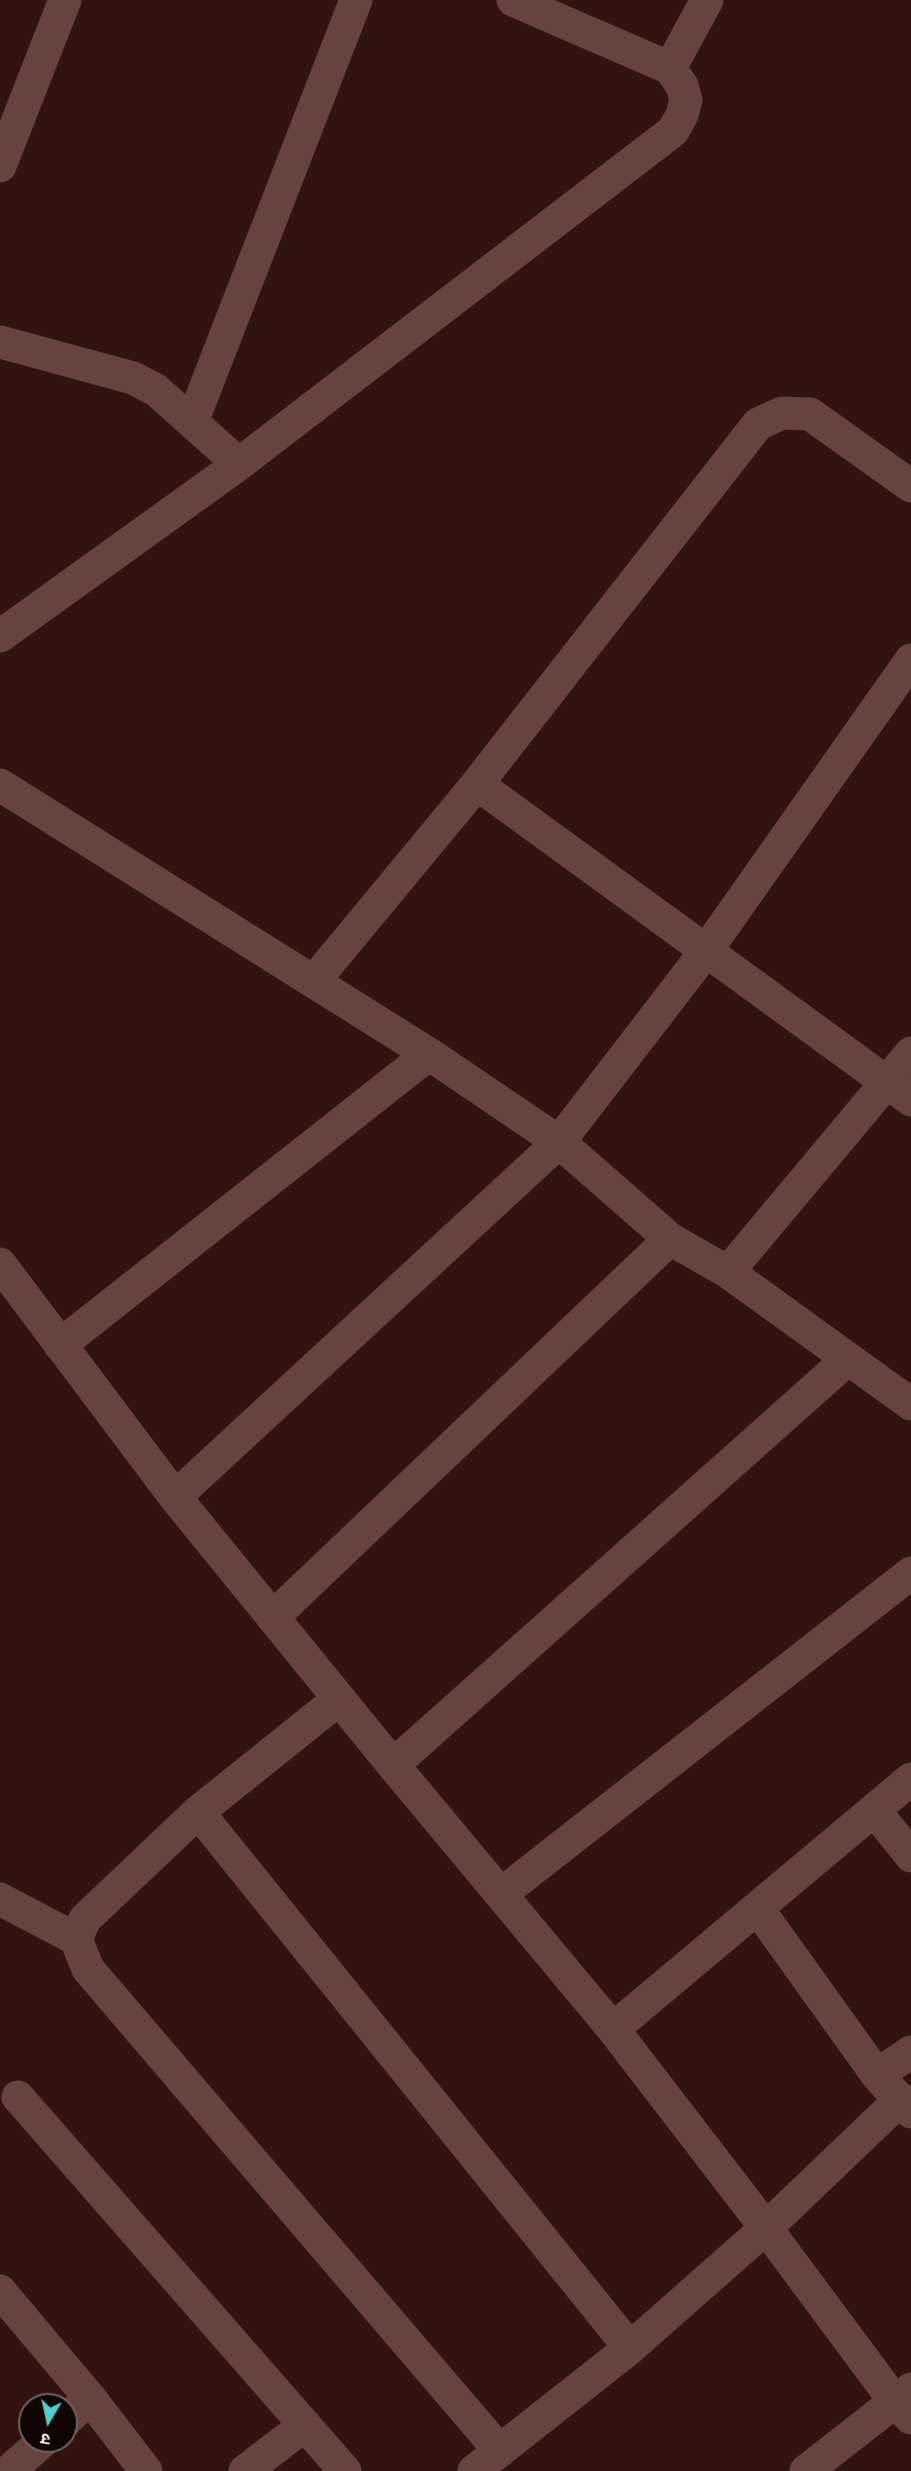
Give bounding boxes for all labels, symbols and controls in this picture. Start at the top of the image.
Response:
north arrow [18,2393,78,2453]
text: उ [39,2429,52,2449]

